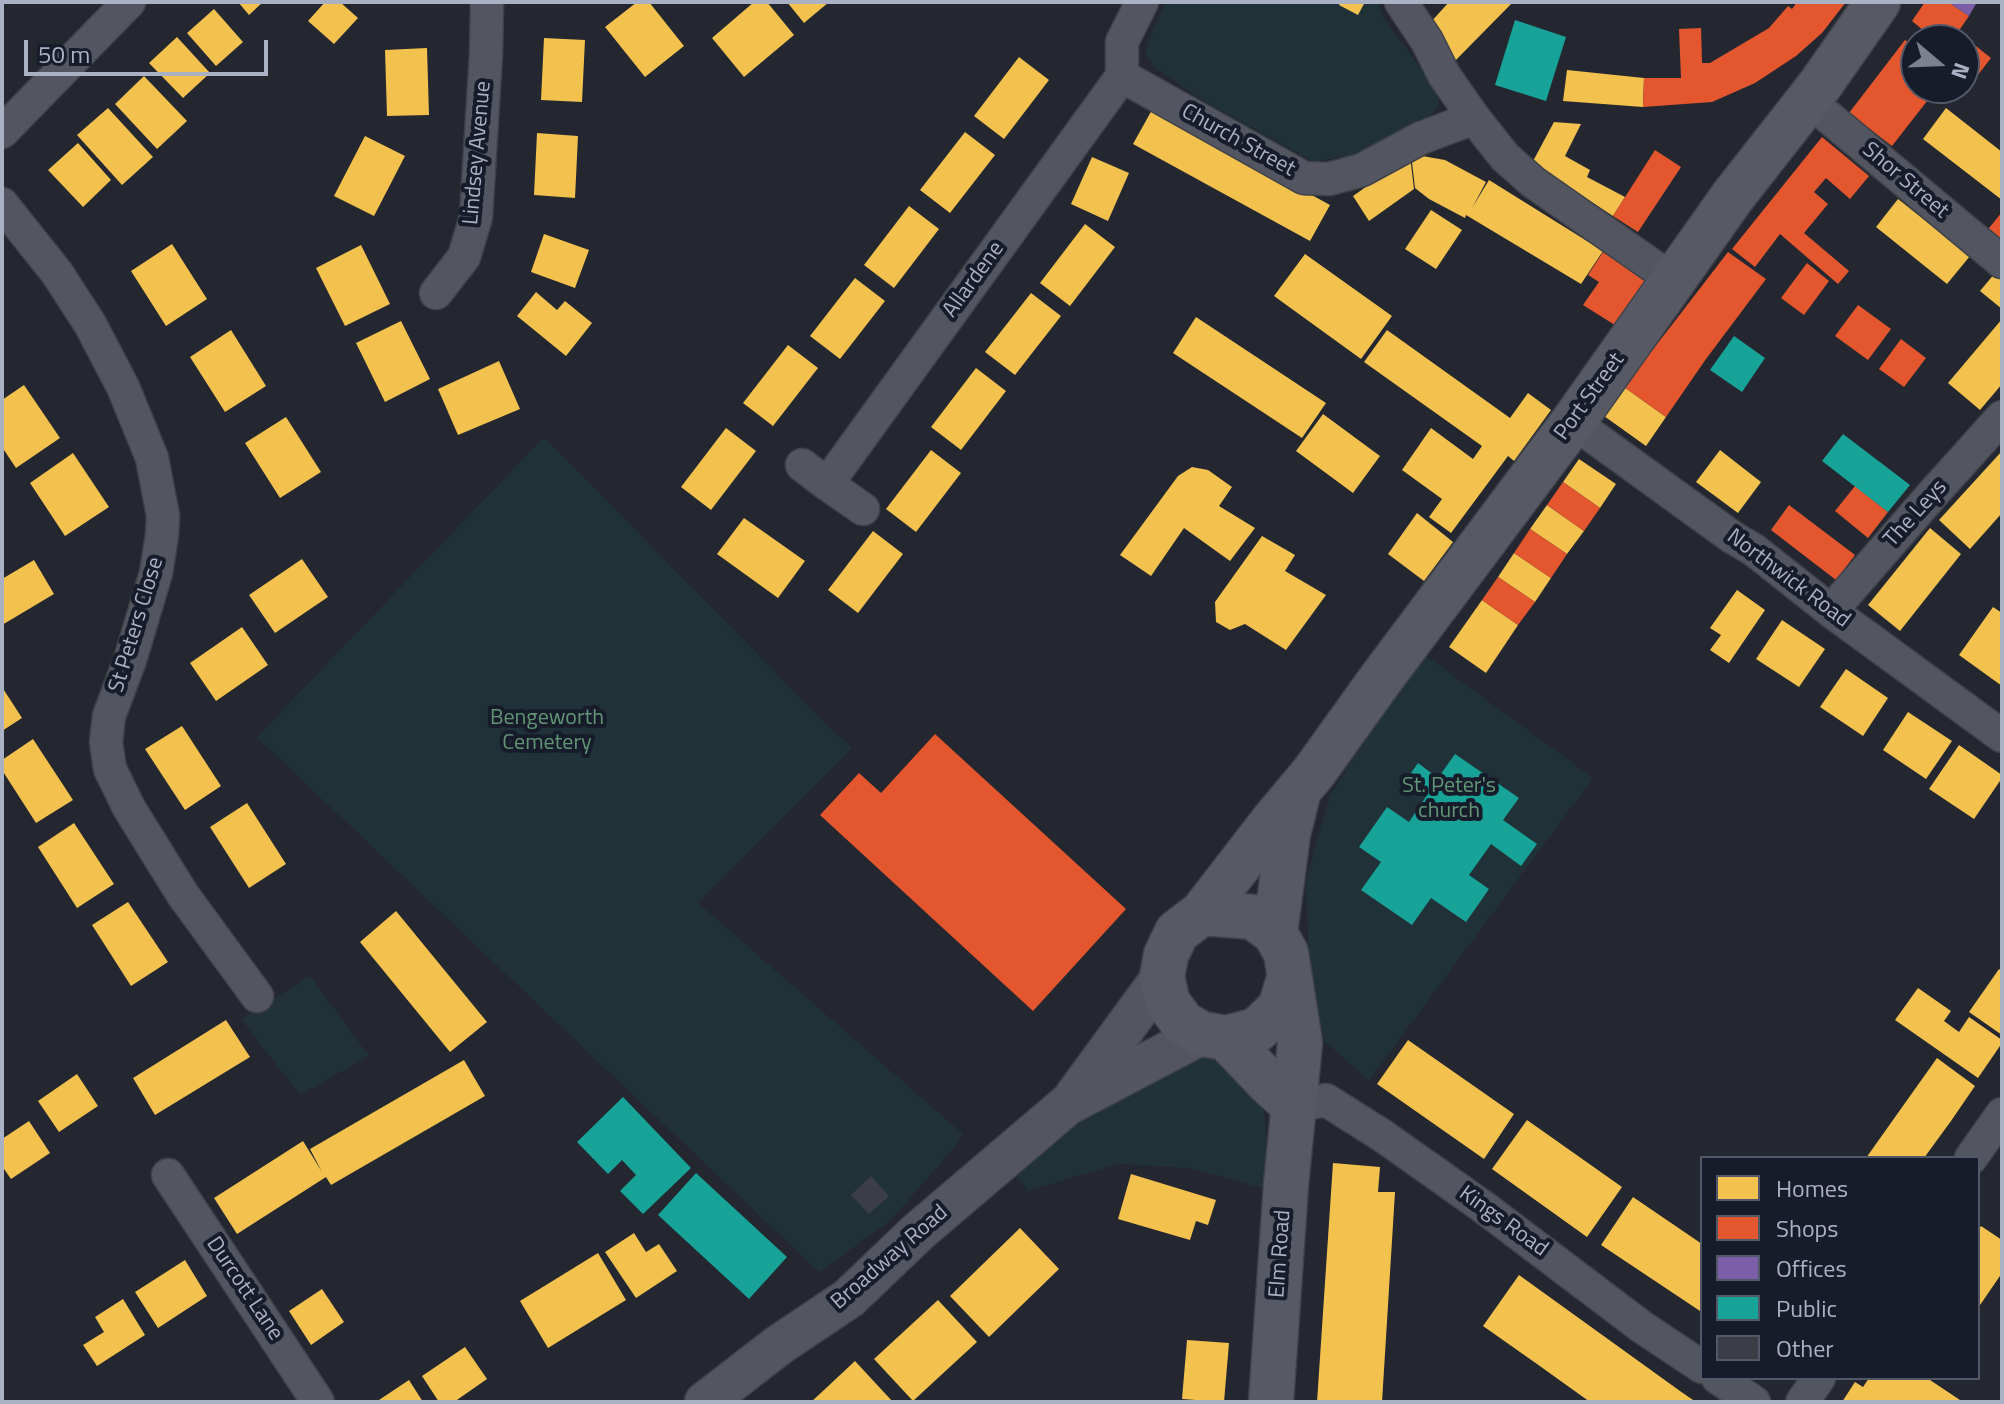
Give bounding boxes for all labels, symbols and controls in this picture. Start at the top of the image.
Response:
scale bar [28,24,272,74]
north arrow [1900,24,1980,104]
text: 50 m [38,36,90,72]
text: N [1942,58,1979,84]
street label: Lindsey Avenue [459,80,497,226]
street label: Church Street [1177,99,1299,183]
street label: Shor Street [1856,137,1954,225]
street label: Allardene [938,237,1010,323]
street label: Port Street [1550,348,1630,446]
street label: The Leys [1879,475,1953,553]
street label: Northwick Road [1721,524,1855,634]
street label: St Peters Close [104,554,170,696]
park label: Bengeworth Cemetery [490,706,604,758]
park label: St. Peter's church [1402,774,1496,826]
legend [1700,1156,1980,1380]
text: Homes [1776,1170,1848,1206]
street label: Kings Road [1454,1181,1552,1263]
street label: Broadway Road [826,1200,954,1316]
street label: Elm Road [1265,1209,1297,1299]
text: Shops [1776,1210,1838,1246]
street label: Durcott Lane [200,1232,288,1346]
text: Offices [1776,1250,1847,1286]
text: Public [1776,1290,1837,1326]
text: Other [1776,1330,1834,1366]

